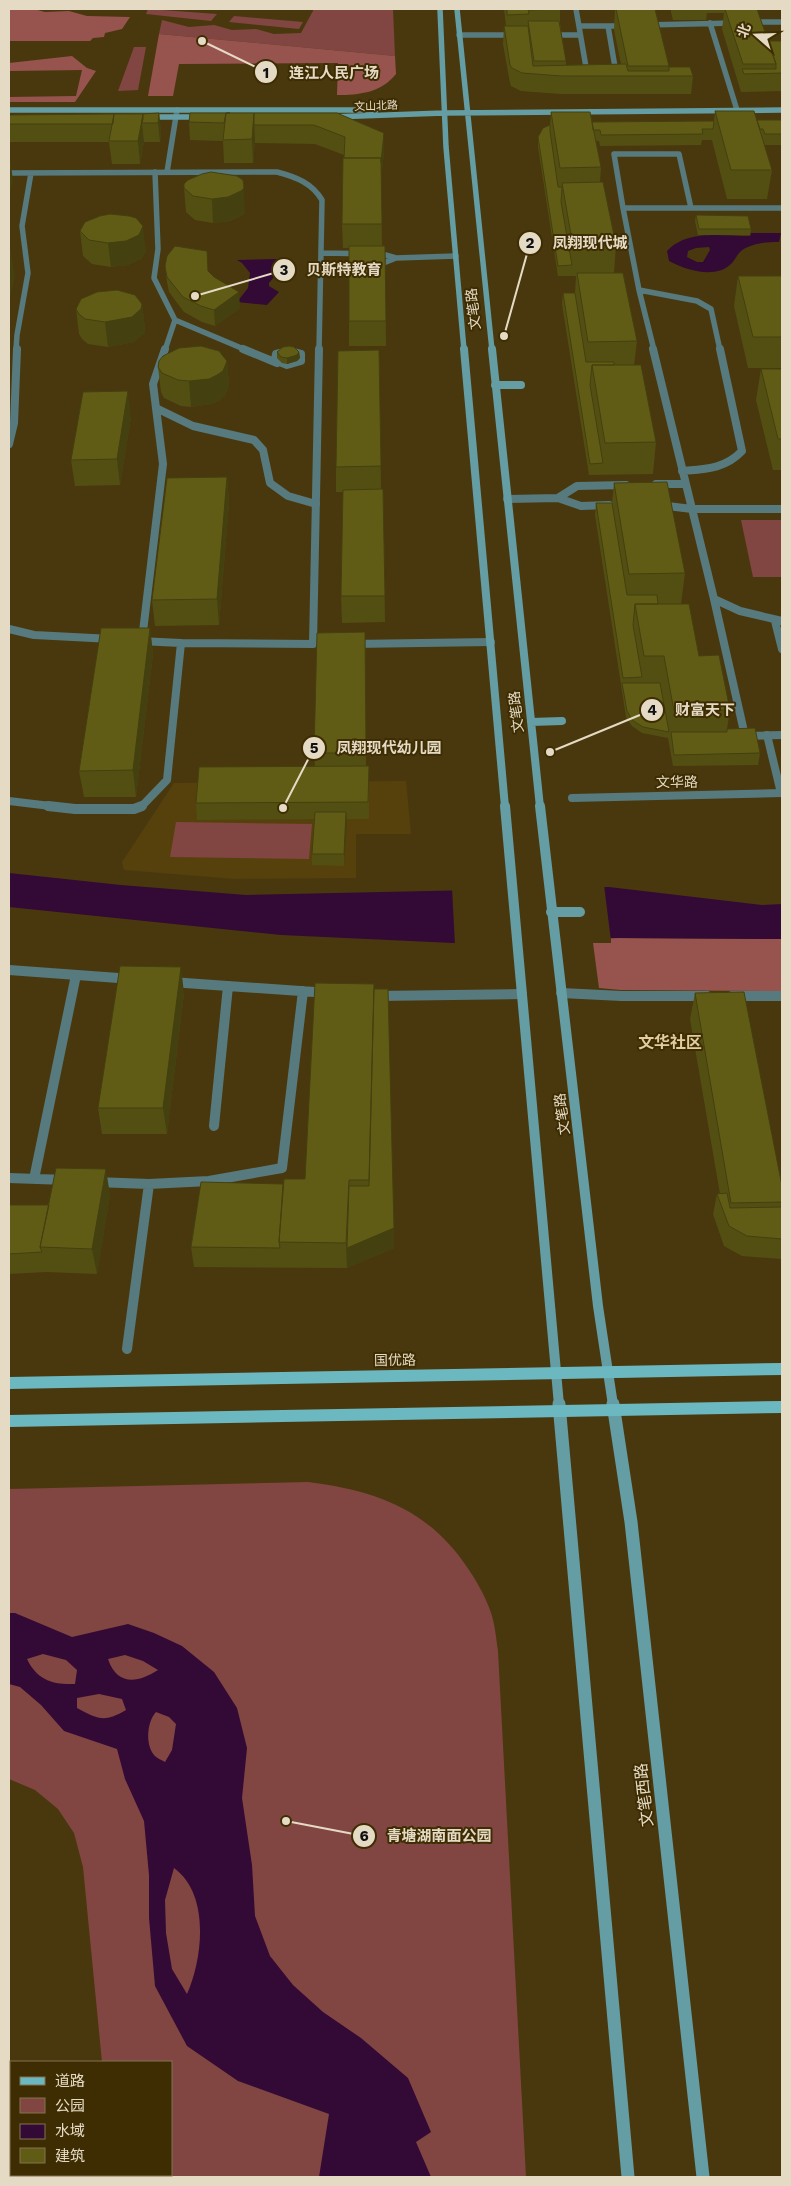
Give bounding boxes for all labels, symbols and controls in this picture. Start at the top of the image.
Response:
north arrow [731,10,781,60]
text: 北 [734,21,754,40]
callout: 连江人民广场 [254,57,389,87]
text: 1 [263,64,269,82]
text: 连江人民广场 [289,64,379,82]
street label: 文山北路 [354,99,398,113]
callout: 凤翔现代城 [517,228,637,258]
text: 2 [526,234,535,252]
text: 凤翔现代城 [552,234,628,252]
callout: 贝斯特教育 [272,255,392,285]
text: 3 [280,261,289,279]
text: 贝斯特教育 [306,261,382,279]
street label: 文笔路 [463,287,483,331]
street label: 文笔路 [506,690,526,734]
callout: 财富天下 [640,695,745,725]
text: 4 [647,701,657,719]
text: 财富天下 [675,701,735,719]
callout: 凤翔现代幼儿园 [302,733,452,763]
text: 5 [310,739,319,757]
text: 凤翔现代幼儿园 [336,739,442,757]
street label: 文华路 [656,774,698,790]
district label: 文华社区 [638,1033,702,1052]
street label: 文笔路 [552,1092,572,1136]
street label: 国优路 [374,1352,416,1368]
street label: 文笔西路 [631,1762,657,1828]
callout: 青塘湖南面公园 [351,1821,501,1851]
text: 6 [359,1827,369,1845]
text: 青塘湖南面公园 [386,1827,492,1845]
legend [10,2061,172,2176]
text: 道路 [55,2072,85,2090]
text: 公园 [55,2097,85,2115]
text: 水域 [55,2122,85,2140]
text: 建筑 [55,2147,85,2165]

